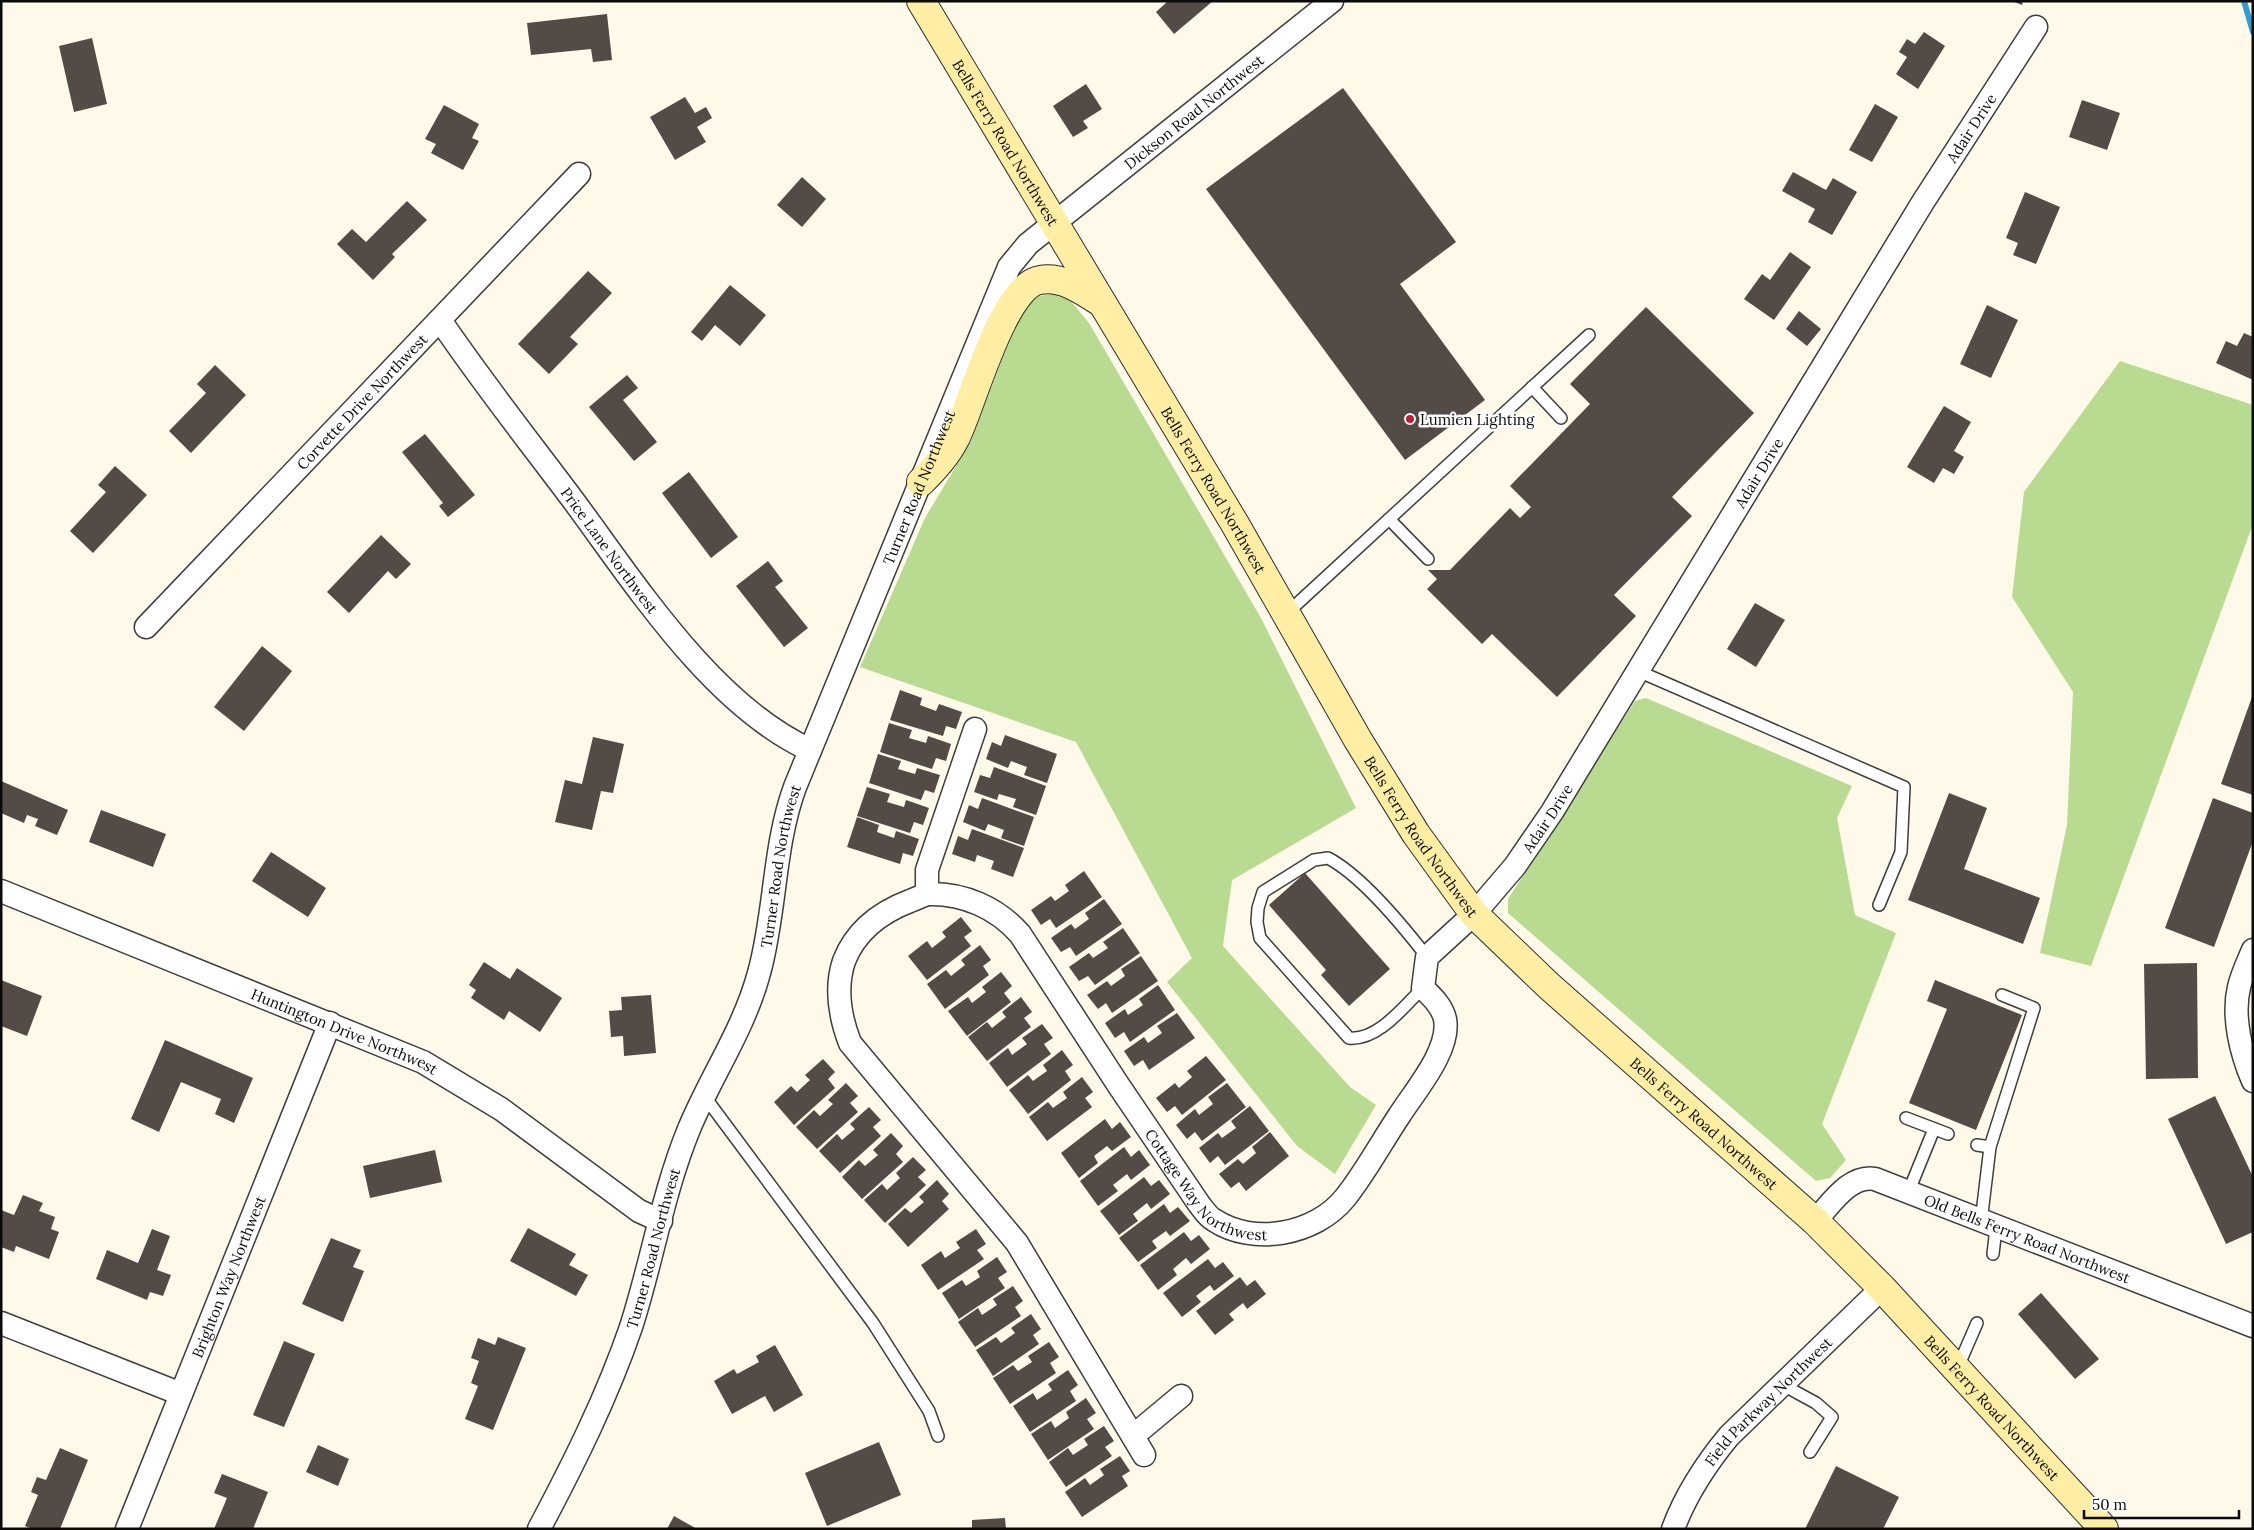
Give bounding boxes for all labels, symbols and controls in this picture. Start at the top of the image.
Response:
street label: Dickson Road Northwest [1120,50,1267,173]
street label: Bells Ferry Road Northwest [949,56,1063,229]
street label: Adair Drive [1941,90,2000,167]
street label: Corvette Drive Northwest [292,329,431,473]
street label: Bells Ferry Road Northwest [1157,403,1271,577]
street label: Turner Road Northwest [878,407,959,567]
place label: Lumien Lighting [1420,410,1535,429]
marker: Lumien Lighting [1404,413,1416,425]
street label: Adair Drive [1729,434,1787,512]
street label: Price Lane Northwest [557,483,663,617]
street label: Bells Ferry Road Northwest [1360,752,1483,921]
street label: Adair Drive [1517,780,1576,857]
street label: Turner Road Northwest [756,782,805,949]
street label: Huntington Drive Northwest [249,984,442,1078]
street label: Bells Ferry Road Northwest [1626,1053,1782,1194]
street label: Cottage Way Northwest [1141,1125,1268,1244]
street label: Turner Road Northwest [622,1165,684,1331]
street label: Old Bells Ferry Road Northwest [1921,1190,2133,1287]
street label: Brighton Way Northwest [187,1193,269,1360]
street label: Bells Ferry Road Northwest [1920,1331,2064,1484]
street label: Field Parkway Northwest [1700,1332,1836,1469]
scale bar [2084,1488,2239,1520]
text: 50 m [2092,1495,2127,1514]

